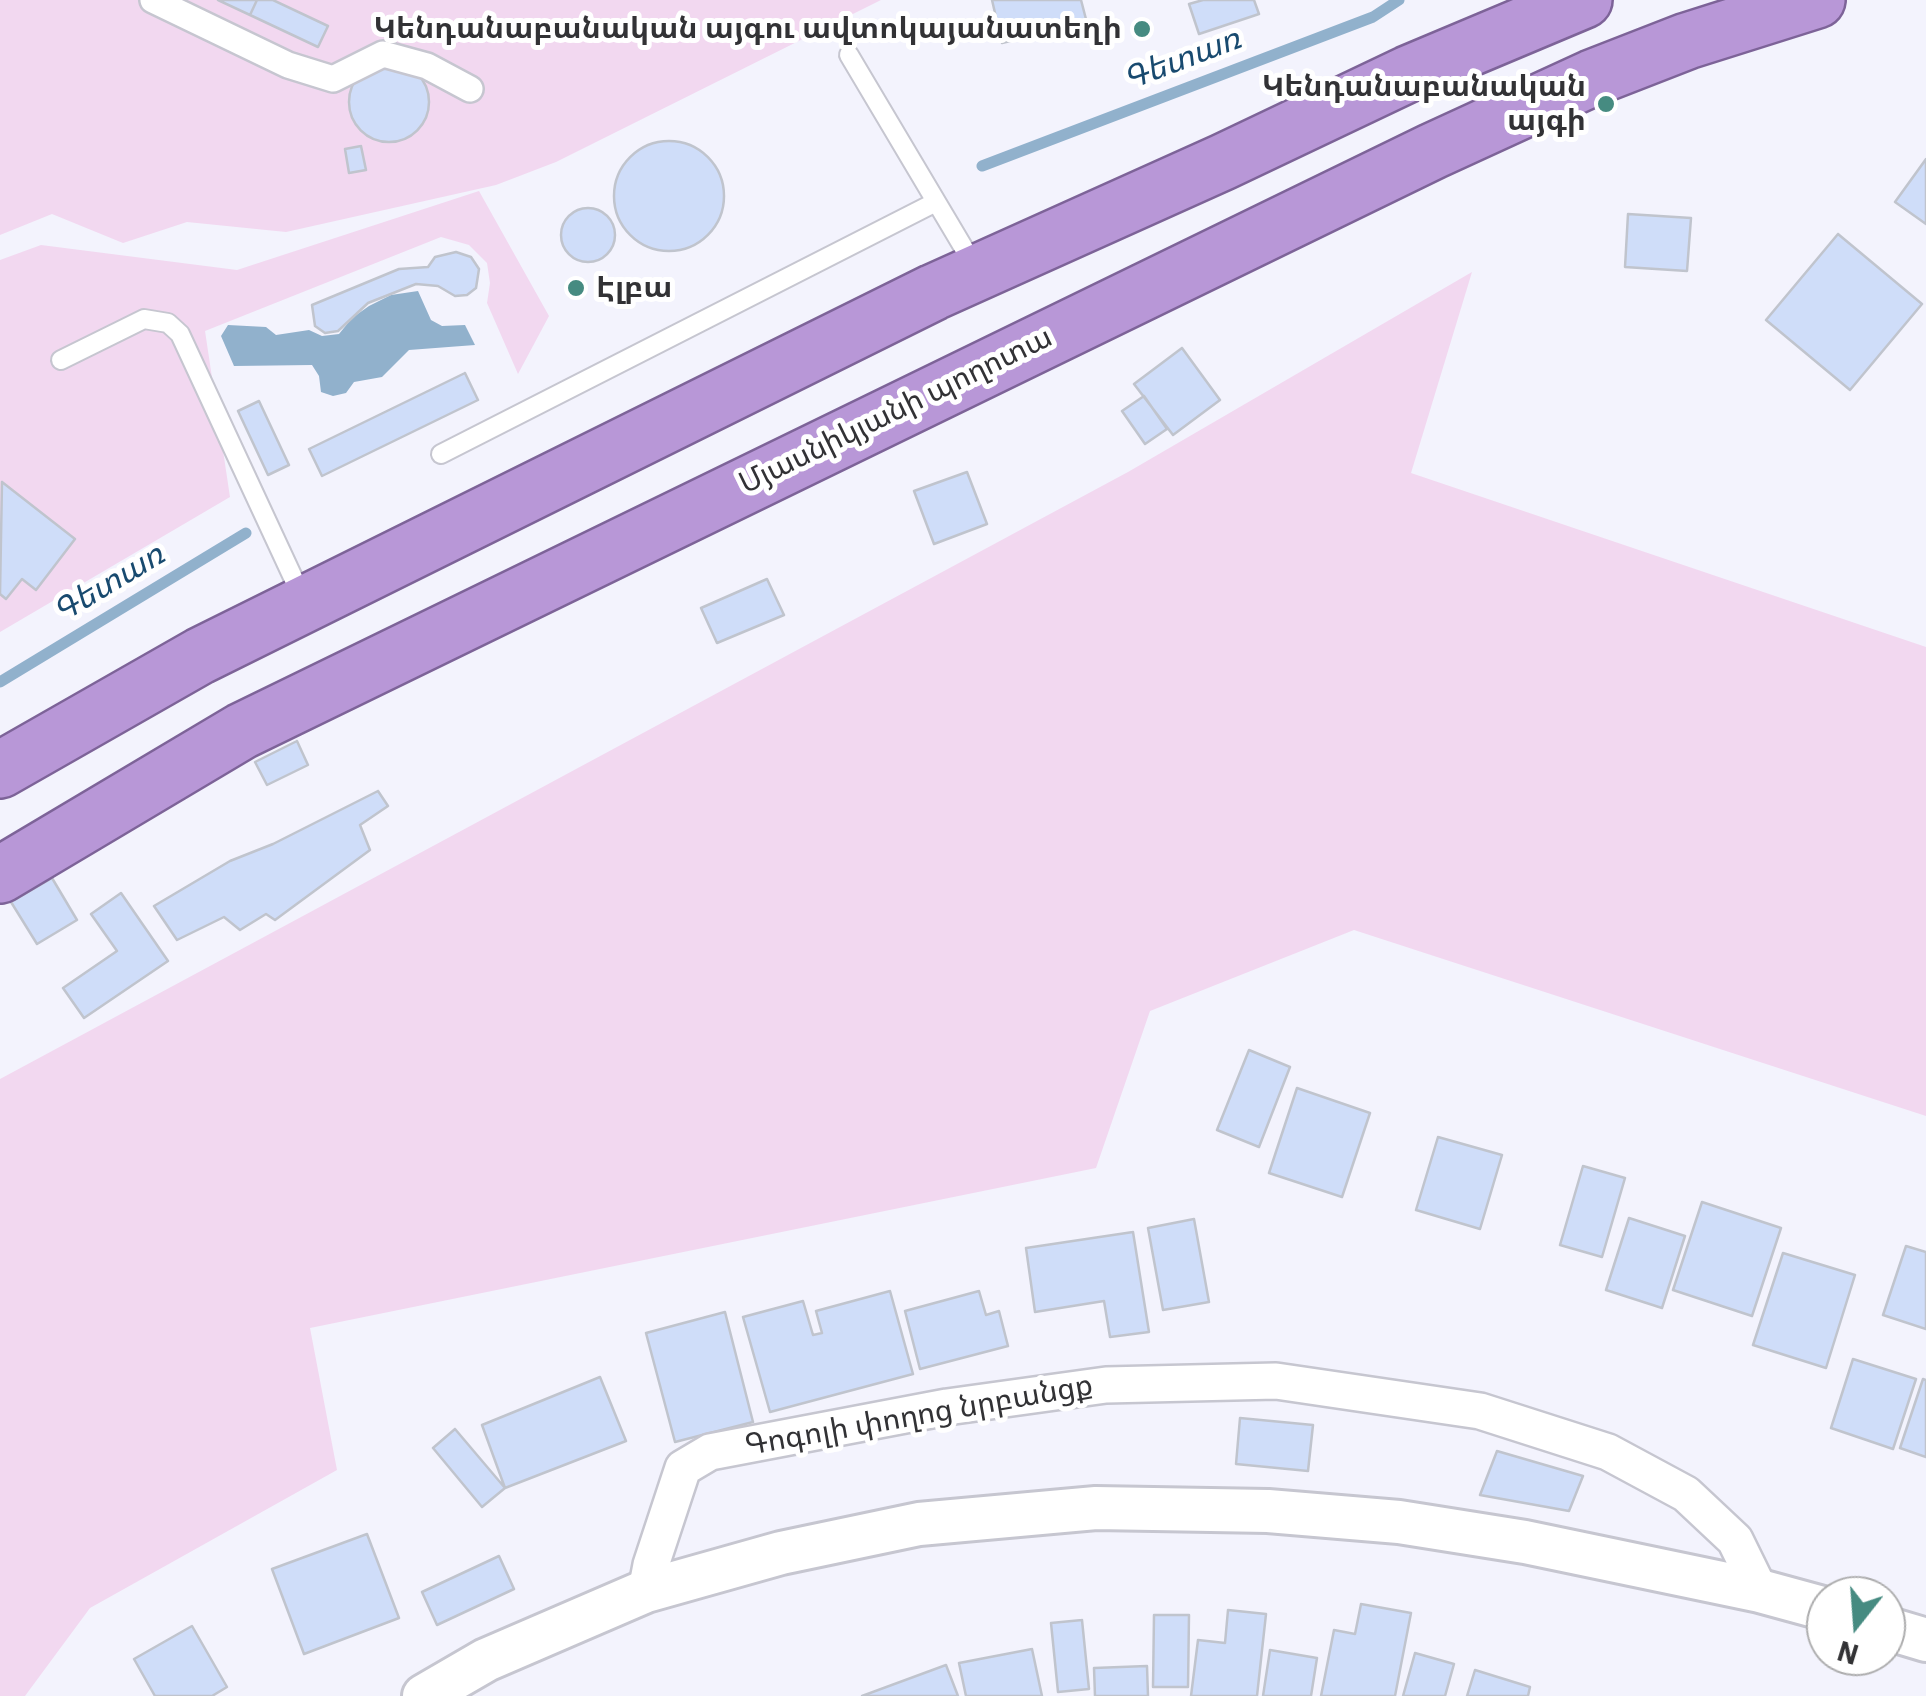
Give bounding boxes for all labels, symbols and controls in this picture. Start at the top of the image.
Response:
place label: Կենդանաբանական այգու ավտոկայանատեղի [374,11,1122,47]
marker: Կենդանաբանական այգու ավտոկայանատեղի [1131,18,1153,40]
water label: Գետառ [1118,20,1246,100]
place label: Կենդանաբանական այգի [1262,69,1586,140]
marker: Կենդանաբանական այգի [1595,93,1617,115]
place label: Էլբա [596,270,672,306]
marker: Էլբա [565,277,587,299]
street label: Մյասնիկյանի պողոտա [734,319,1058,503]
water label: Գետառ [47,536,171,632]
street label: Գոգոլի փողոց նրբանցք [742,1368,1096,1464]
north arrow [1806,1576,1906,1676]
text: N [1833,1633,1863,1674]

